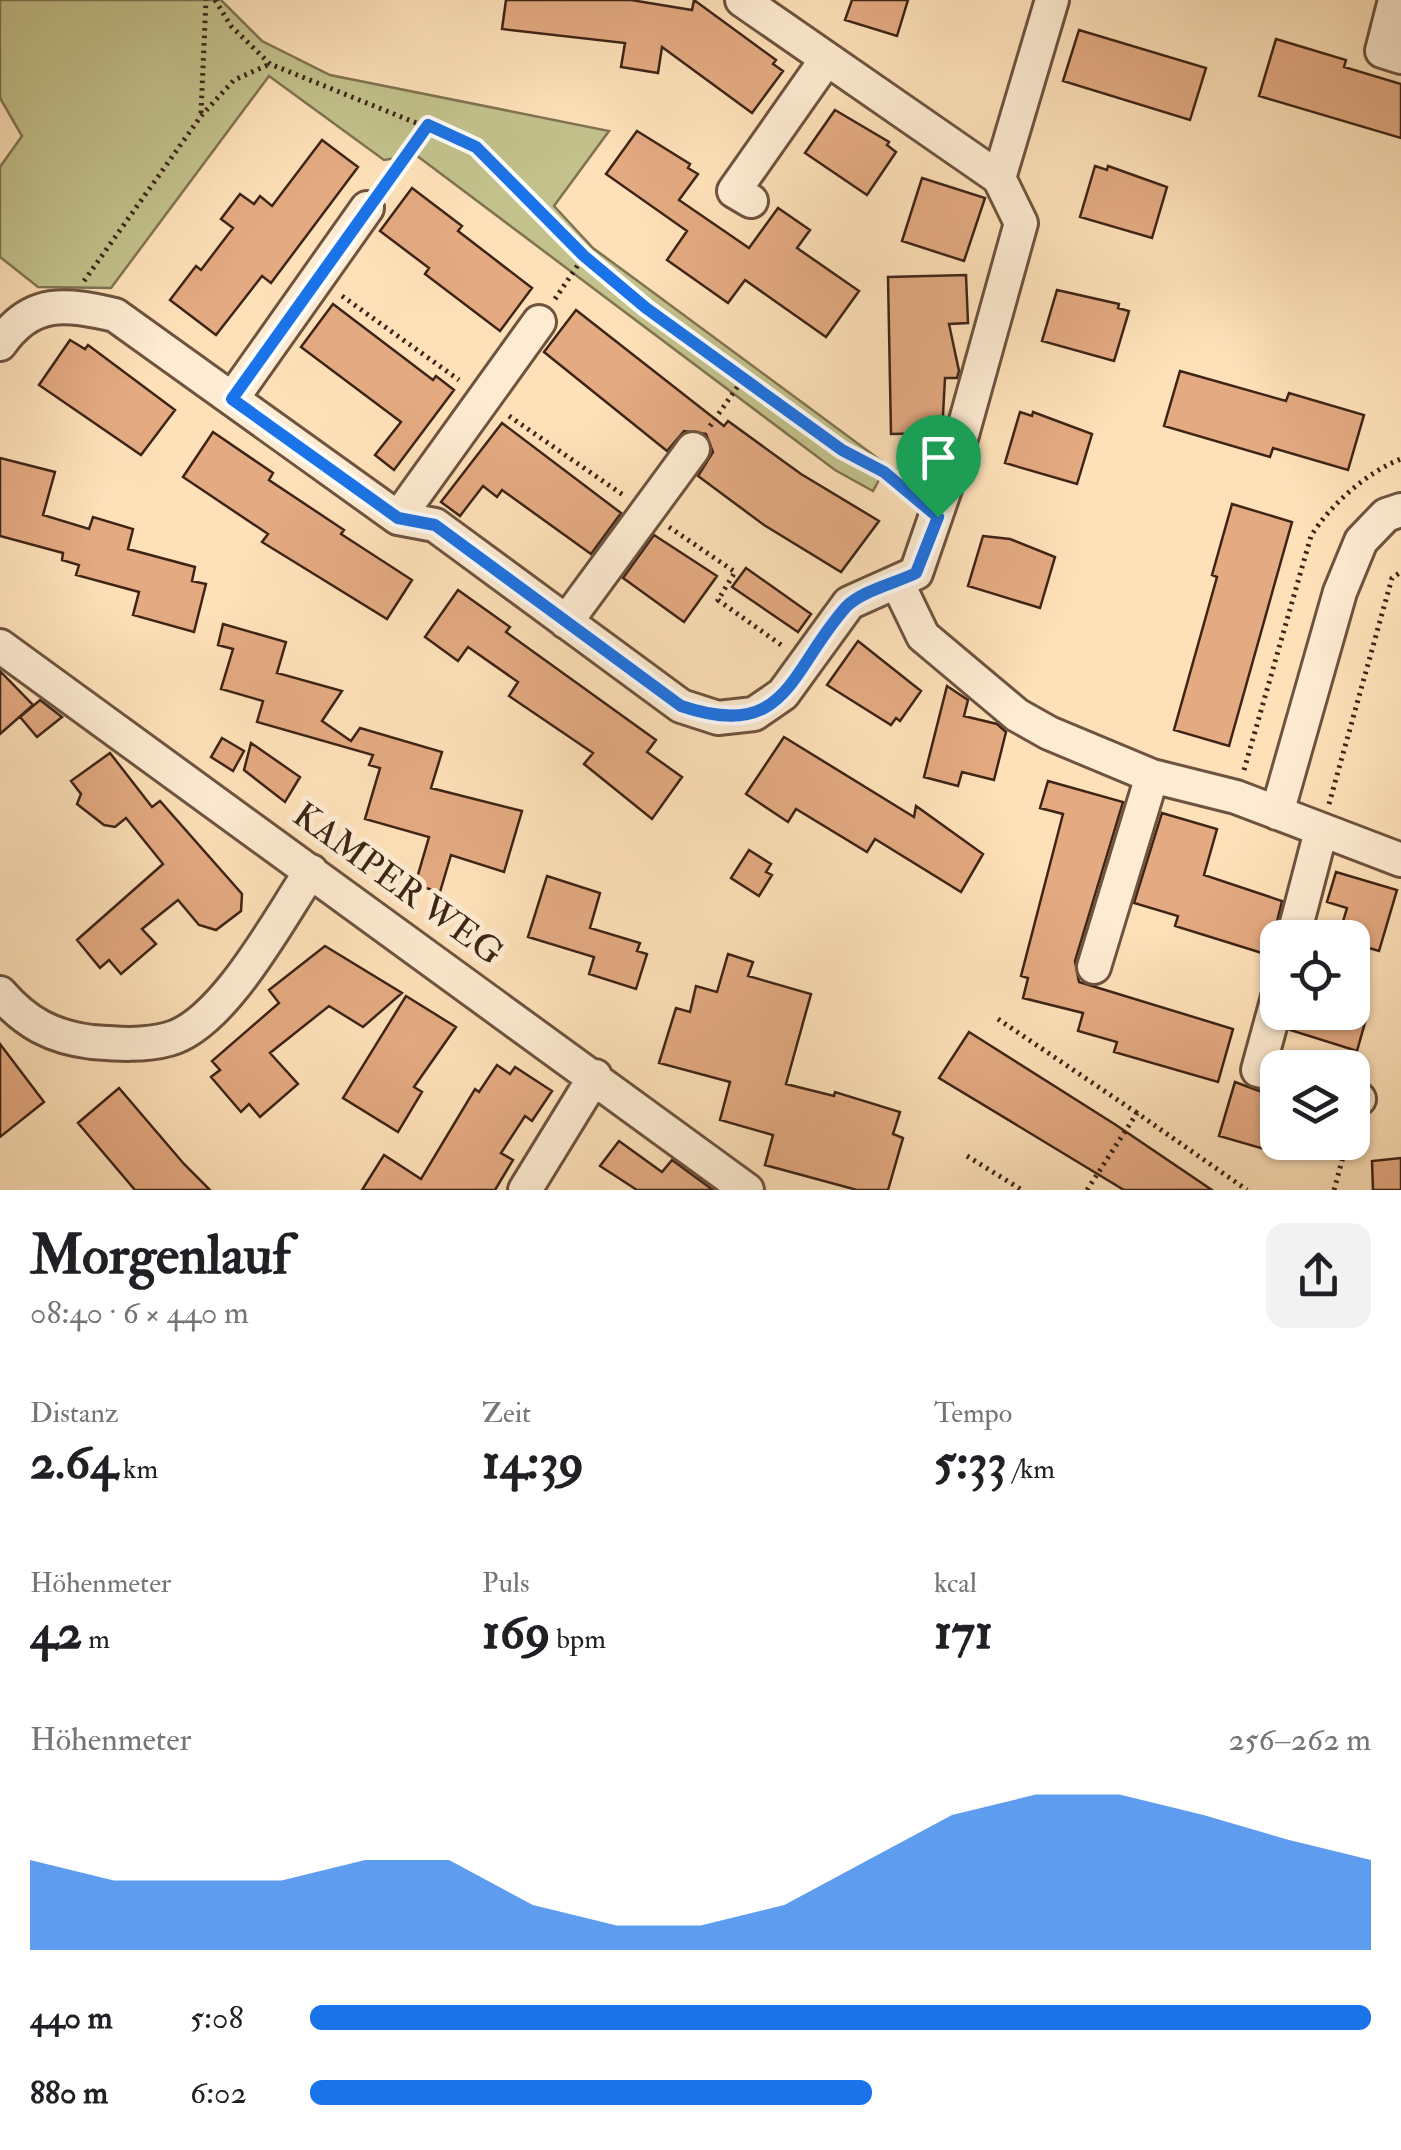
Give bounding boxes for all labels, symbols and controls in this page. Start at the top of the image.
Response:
pin [896,415,981,518]
icon: arrive [911,430,966,485]
street label: KAMPER WEG [284,793,512,975]
map controls [1260,920,1370,1160]
button: locate [1260,920,1370,1030]
button: layers [1260,1050,1370,1160]
text: Morgenlauf [30,1221,290,1290]
button: share [1266,1223,1371,1328]
text: 08:40 · 6 × 440 m [30,1293,249,1333]
text: Distanz [30,1396,118,1431]
text: Zeit [482,1396,531,1431]
text: Tempo [934,1396,1012,1431]
text: 2.64 [30,1431,117,1494]
text: 14:39 [482,1431,584,1494]
text: 5:33 [934,1431,1007,1494]
text: km [117,1452,158,1487]
text: /km [1007,1452,1055,1487]
text: Höhenmeter [30,1566,171,1601]
text: Puls [482,1566,530,1601]
text: kcal [934,1566,977,1601]
text: 42 [30,1601,82,1664]
text: 169 [482,1601,550,1664]
text: 171 [934,1601,993,1664]
text: m [82,1622,110,1657]
text: bpm [550,1622,606,1657]
text: Höhenmeter [30,1720,191,1760]
text: 256–262 m [1228,1720,1371,1760]
text: 440 m [30,1998,112,2038]
text: 5:08 [190,1998,243,2038]
text: 880 m [30,2073,108,2113]
text: 6:02 [190,2073,247,2113]

